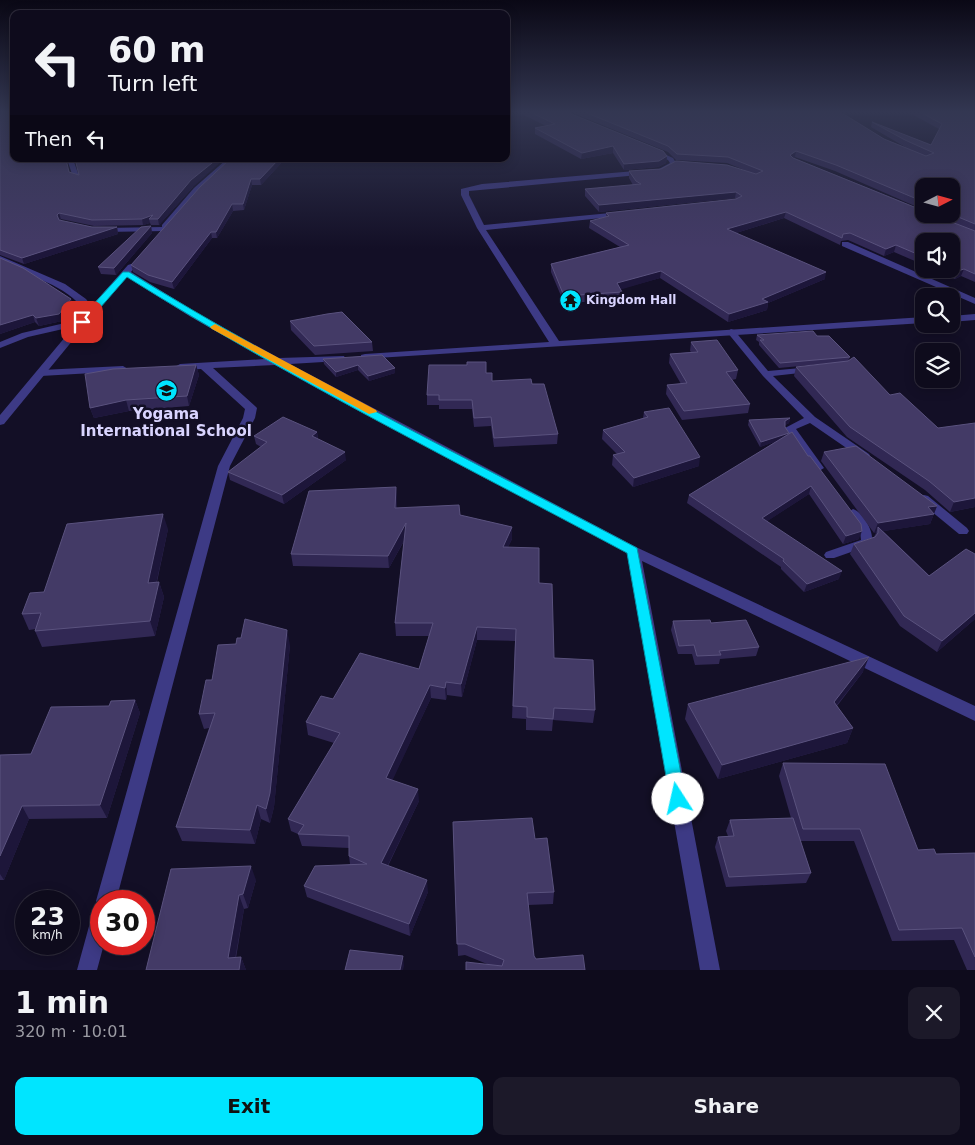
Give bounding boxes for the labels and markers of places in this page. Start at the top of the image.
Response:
temple icon: Kingdom Hall [558,288,582,312]
place label: Kingdom Hall [586,293,676,307]
pin [61,301,103,343]
school or university icon: Yogama International School [154,379,178,403]
place label: Yogama International School [80,405,252,440]

